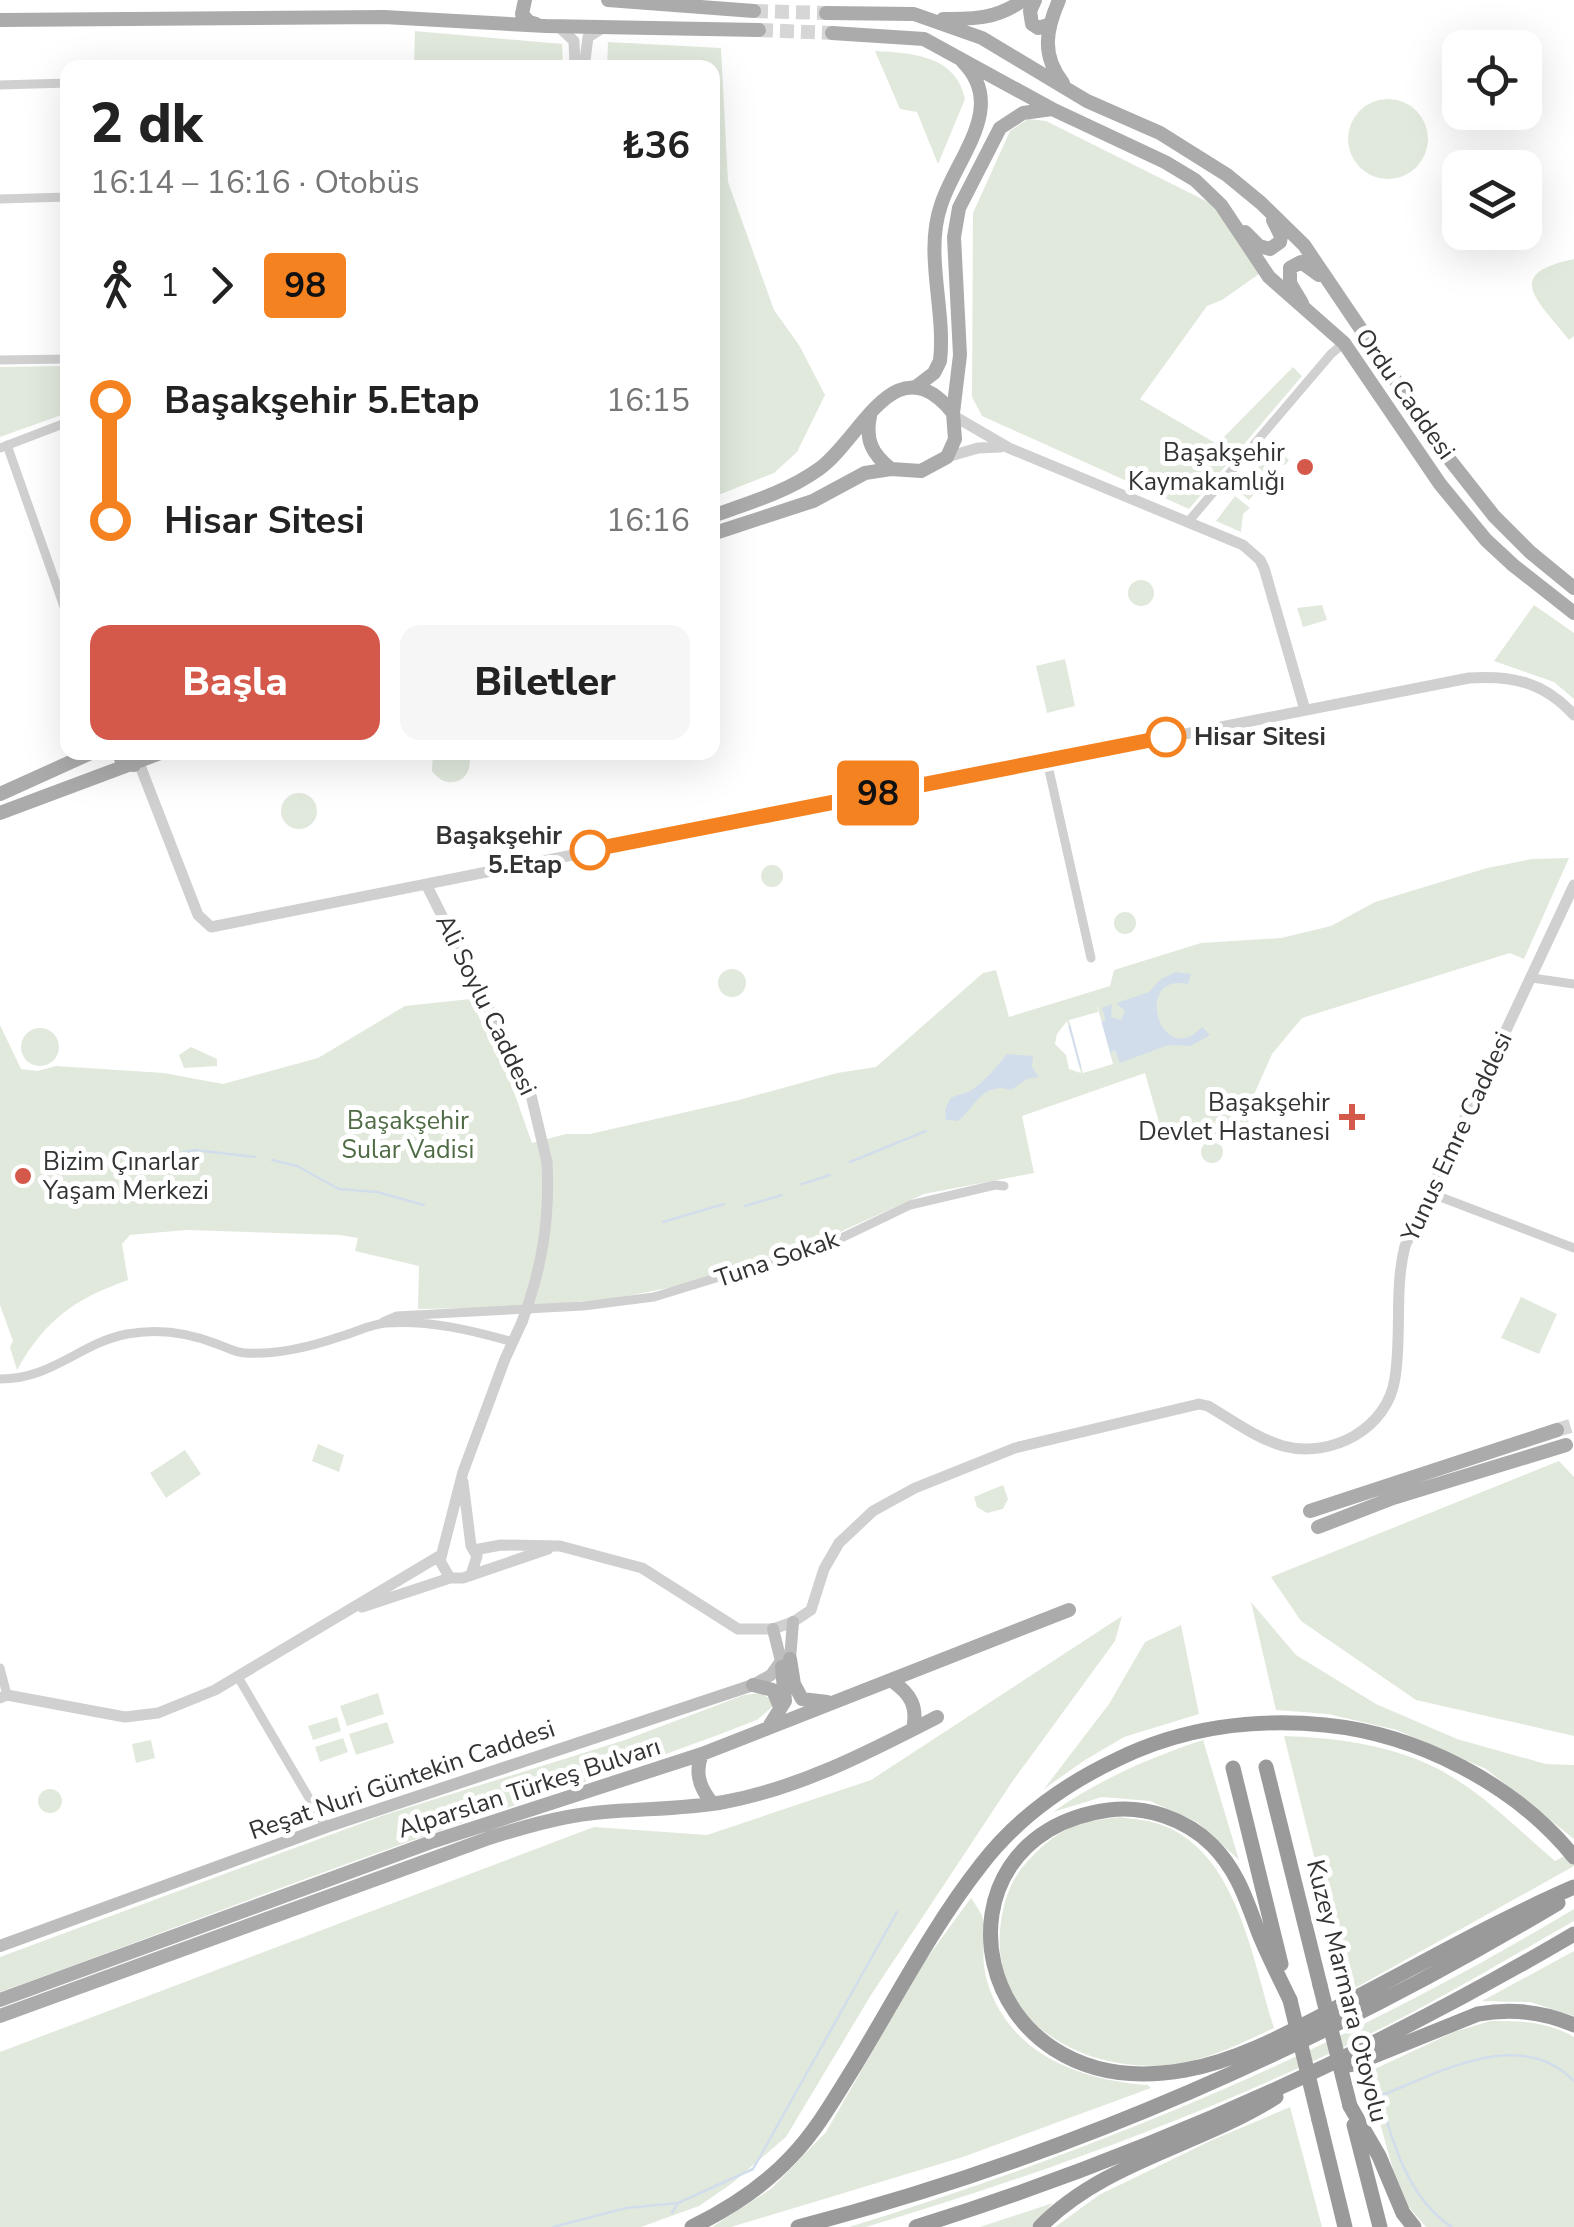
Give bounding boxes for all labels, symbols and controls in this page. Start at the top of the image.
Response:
map controls [1442,30,1542,250]
button: locate [1442,30,1542,130]
text: 2 dk [90,86,203,161]
text: ₺36 [622,120,690,171]
button: layers [1442,150,1542,250]
text: 16:14 – 16:16 · Otobüs [90,161,420,204]
icon: walk [90,258,145,313]
icon: forward [194,258,249,313]
text: 98 [284,262,326,309]
text: 1 [160,264,179,307]
street label: Ordu Caddesi [1347,322,1463,466]
text: Başakşehir 5.Etap [164,375,479,426]
text: 16:15 [606,379,690,422]
place label: Başakşehir Kaymakamlığı [1128,436,1285,499]
marker: Başakşehir Kaymakamlığı [1294,456,1316,478]
text: Hisar Sitesi [164,495,364,546]
text: 16:16 [606,499,690,542]
button: Başla [90,625,380,740]
button: Biletler [400,625,690,740]
marker: Hisar Sitesi [1147,718,1185,756]
place label: Hisar Sitesi [1194,720,1326,754]
line badge: 98 [833,760,923,826]
text: 98 [857,770,899,817]
place label: Başakşehir 5.Etap [435,819,562,882]
marker: Başakşehir 5.Etap [571,831,609,869]
street label: Ali Soylu Caddesi [427,909,545,1101]
street label: Yunus Emre Caddesi [1393,1026,1521,1249]
place label: Başakşehir Devlet Hastanesi [1138,1086,1330,1149]
park label: Başakşehir Sular Vadisi [342,1104,474,1167]
marker: Başakşehir Devlet Hastanesi [1339,1104,1365,1130]
place label: Bizim Çınarlar Yaşam Merkezi [42,1145,209,1208]
marker: Bizim Çınarlar Yaşam Merkezi [12,1165,34,1187]
street label: Tuna Sokak [711,1222,844,1296]
street label: Reşat Nuri Güntekin Caddesi [245,1712,559,1848]
street label: Alparslan Türkeş Bulvarı [393,1729,665,1847]
street label: Kuzey Marmara Otoyolu [1298,1856,1396,2126]

